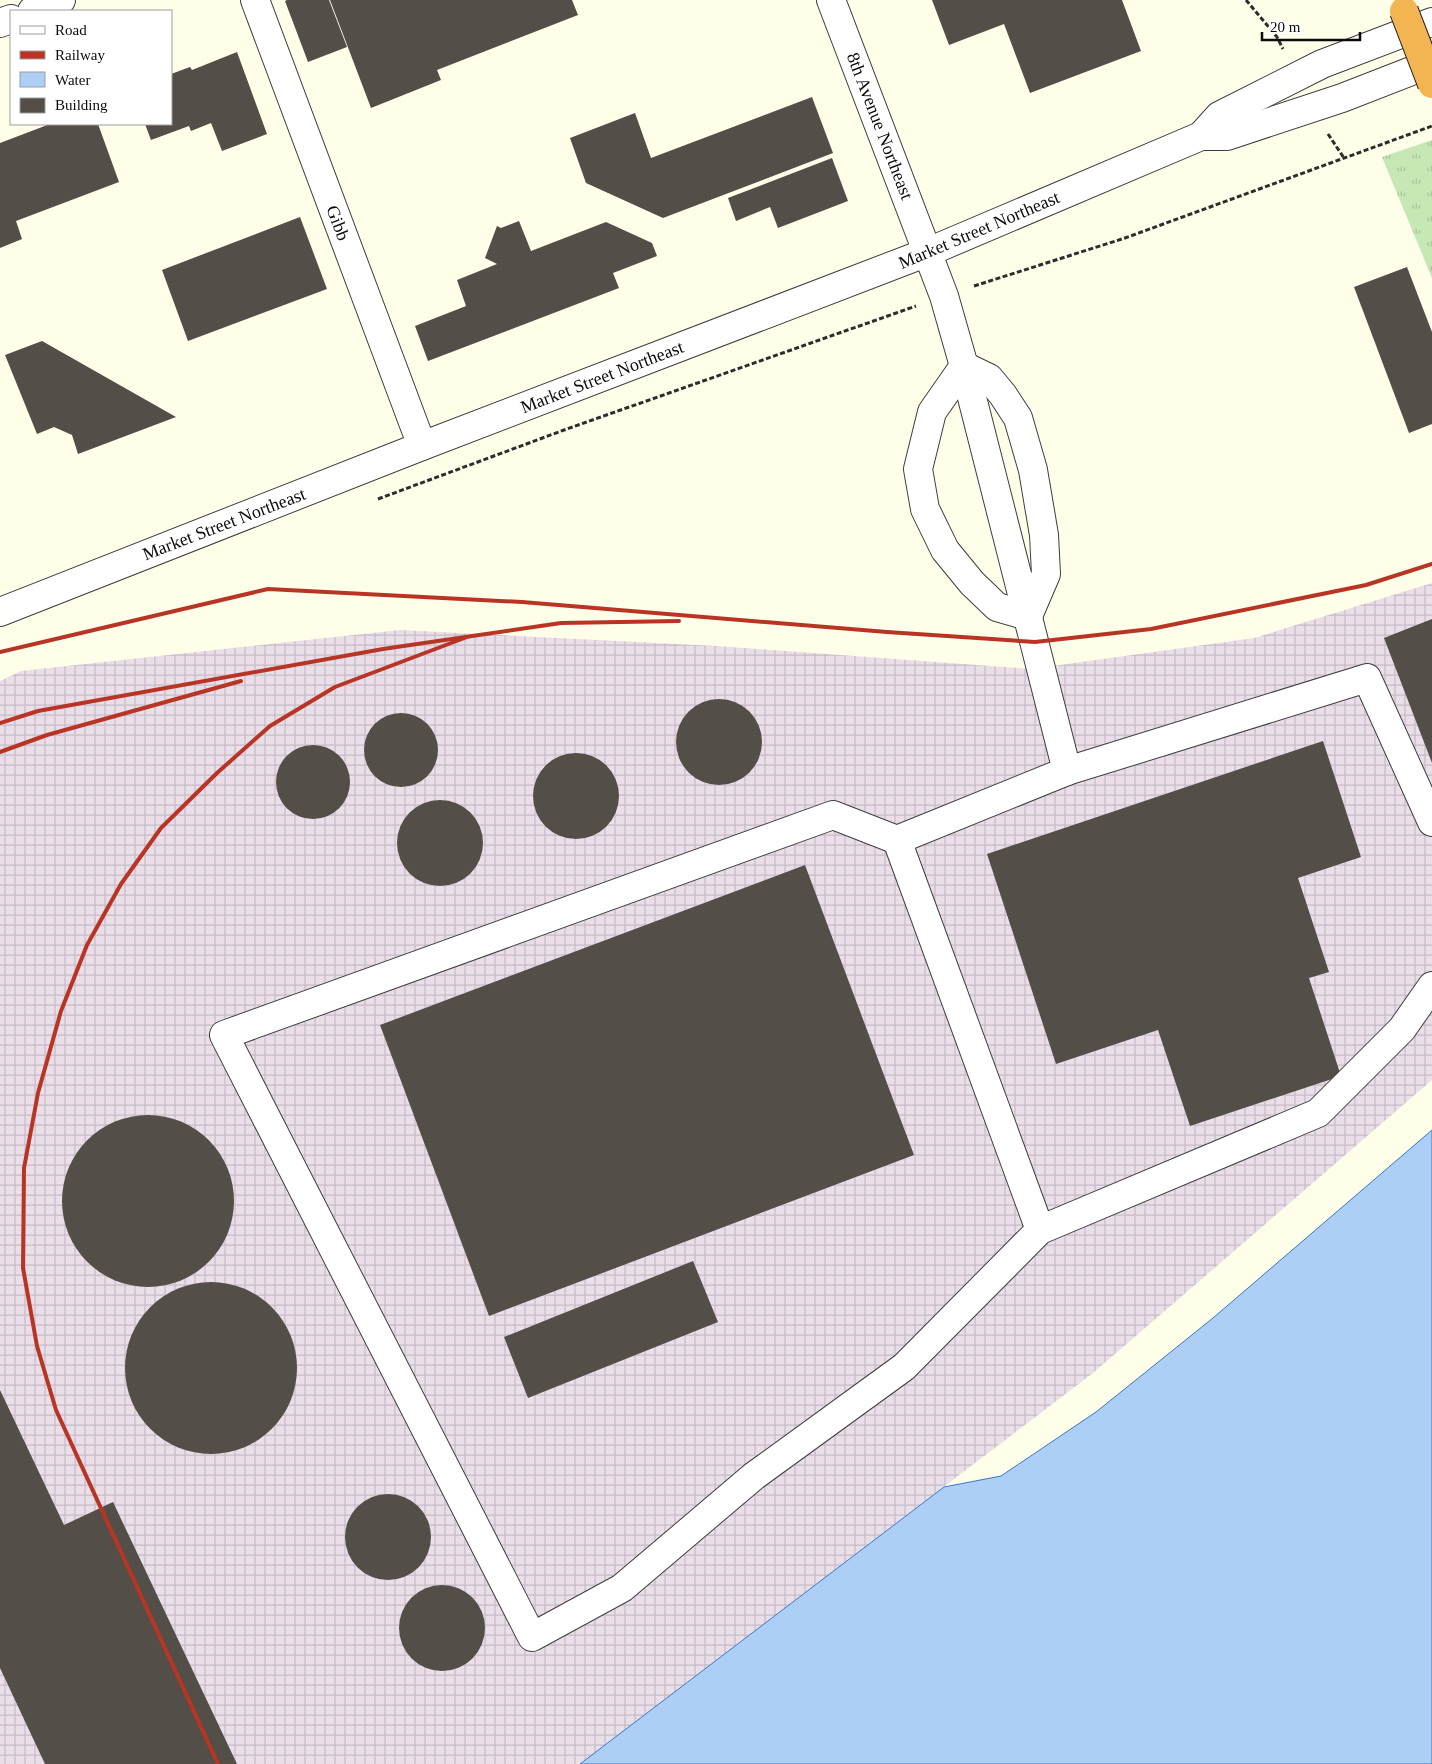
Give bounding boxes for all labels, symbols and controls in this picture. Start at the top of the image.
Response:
legend [10,10,172,125]
scale bar [1262,10,1360,42]
text: 20 m [1270,19,1301,35]
text: Road [55,22,87,38]
text: Railway [55,47,105,63]
street label: 8th Avenue Northeast [843,50,917,202]
text: Water [55,72,90,88]
text: Building [55,97,108,113]
street label: Market Street Northeast [895,187,1063,273]
street label: Gibb [322,203,354,243]
street label: Market Street Northeast [518,337,686,417]
street label: Market Street Northeast [140,484,308,564]

